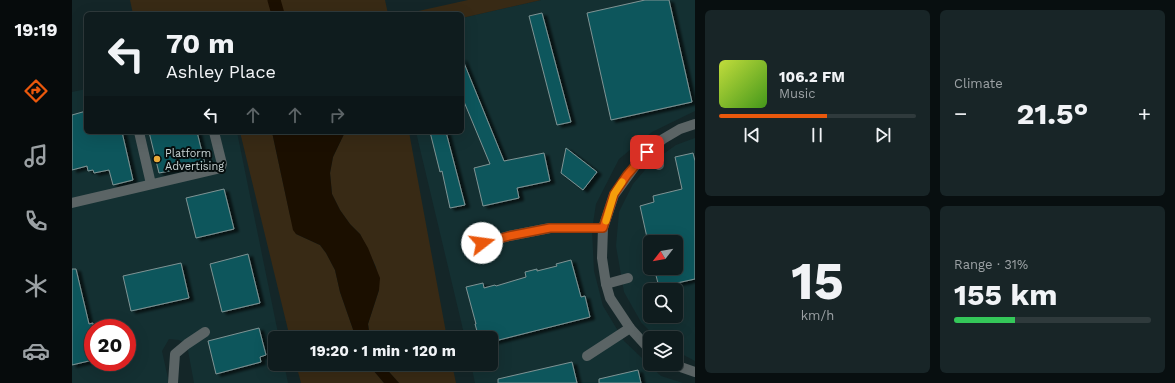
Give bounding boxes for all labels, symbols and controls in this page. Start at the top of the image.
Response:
text: 19:19 [14,19,58,40]
text: 70 m [166,27,235,60]
icon: left [100,28,152,80]
text: Ashley Place [166,61,276,82]
text: 106.2 FM [779,68,845,86]
text: Climate [954,76,1003,91]
icon: directions [22,77,50,105]
text: Music [779,86,816,101]
text: 21.5° [1017,96,1088,131]
text: − [954,101,967,126]
text: + [1138,101,1151,126]
icon: left [200,104,222,126]
icon: ahead [242,104,264,126]
icon: ahead [284,104,306,126]
icon: right [326,104,348,126]
icon: previous [741,124,763,146]
icon: pause [806,124,828,146]
icon: next [872,124,894,146]
pin [630,135,664,169]
icon: arrive [636,141,658,163]
icon: music [22,142,50,170]
place label: Platform Advertising [165,147,224,173]
marker: Platform Advertising [152,154,162,164]
icon: phone [22,207,50,235]
position arrow [461,222,503,264]
north arrow [643,235,683,275]
map controls [643,235,683,371]
text: 15 [791,251,844,312]
text: Range · 31% [954,257,1028,272]
icon: climate [22,272,50,300]
text: 155 km [954,277,1057,312]
button: search [643,283,683,323]
text: km/h [801,308,834,323]
speed limit sign: 20 [84,319,136,371]
button: layers [643,331,683,371]
icon: car [22,337,50,365]
text: 19:20 · 1 min · 120 m [310,342,456,360]

